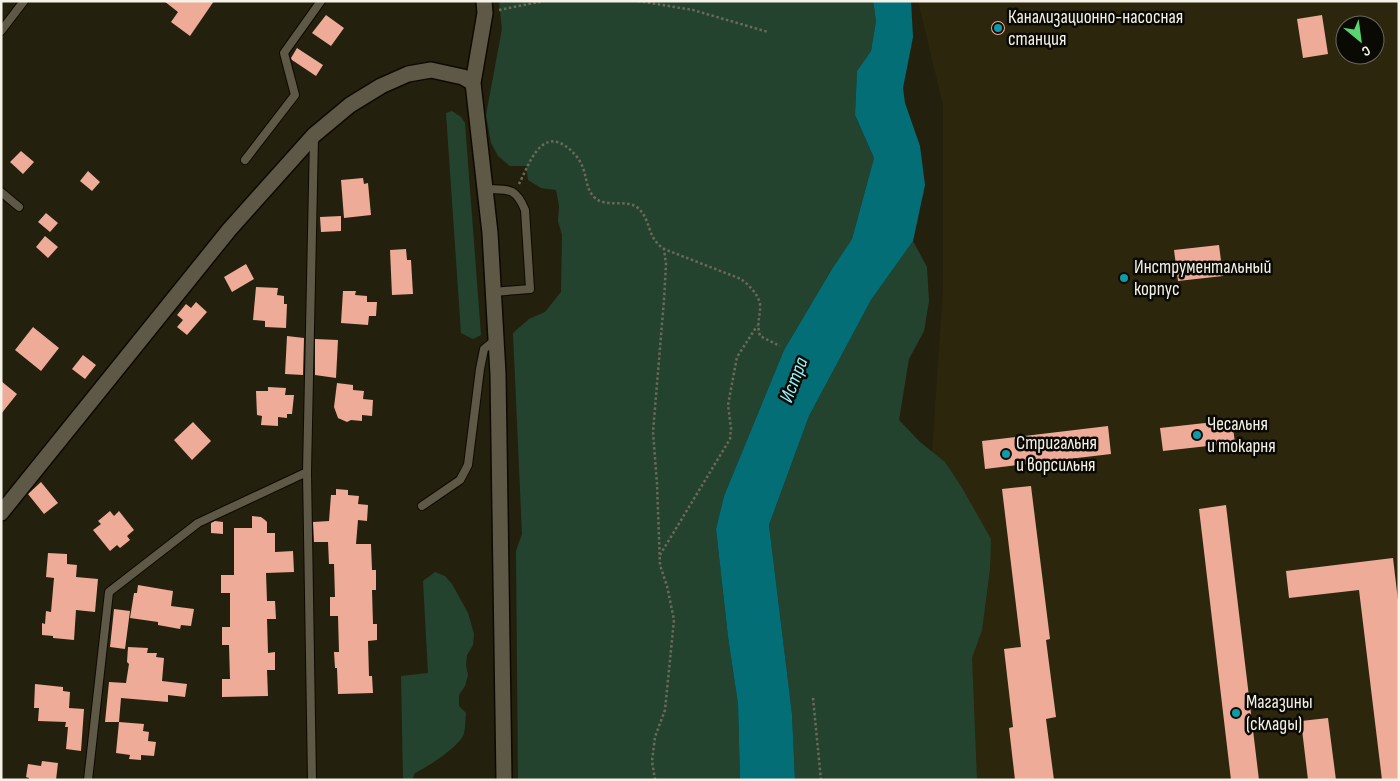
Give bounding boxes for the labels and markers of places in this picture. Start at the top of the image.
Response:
place label: Канализационно-насосная станция [1008,6,1183,51]
marker: Канализационно-насосная станция [992,22,1004,34]
place label: Инструментальный корпус [1134,256,1271,301]
marker: Инструментальный корпус [1118,272,1130,284]
place label: Чесальня и токарня [1207,413,1276,458]
marker: Чесальня и токарня [1191,429,1203,441]
place label: Стригальня и ворсильня [1016,432,1097,477]
marker: Стригальня и ворсильня [1000,448,1012,460]
place label: Магазины (склады) [1246,691,1312,736]
marker: Магазины (склады) [1230,707,1242,719]

